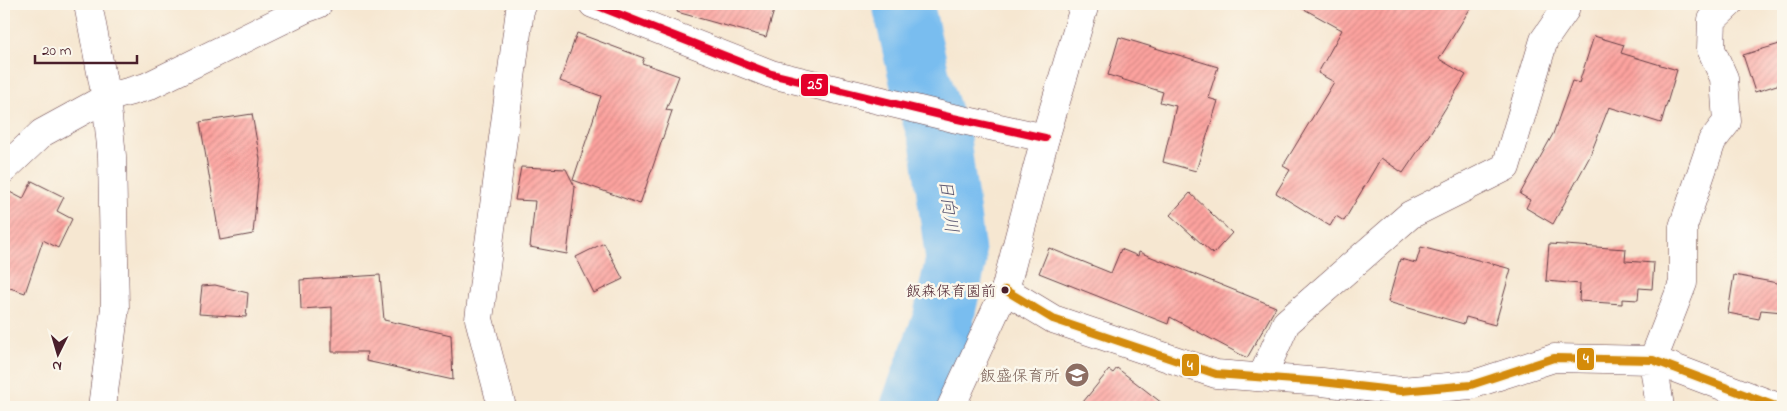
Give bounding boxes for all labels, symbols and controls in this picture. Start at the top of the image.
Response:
scale bar [35,32,138,64]
text: 20 m [42,40,72,62]
line badge: 25 [800,73,829,97]
text: 25 [807,75,822,96]
water label: 日向川 [931,178,963,235]
place label: 飯森保育園前 [906,281,996,303]
marker: 飯森保育園前 [1000,285,1010,295]
north arrow [32,328,82,378]
line badge: 4 [1576,347,1595,371]
text: 4 [1582,349,1589,370]
line badge: 4 [1181,353,1200,377]
text: N [51,355,63,376]
text: 4 [1186,356,1193,377]
school or university icon: 飯盛保育所 [1064,362,1090,388]
place label: 飯盛保育所 [980,365,1060,389]

